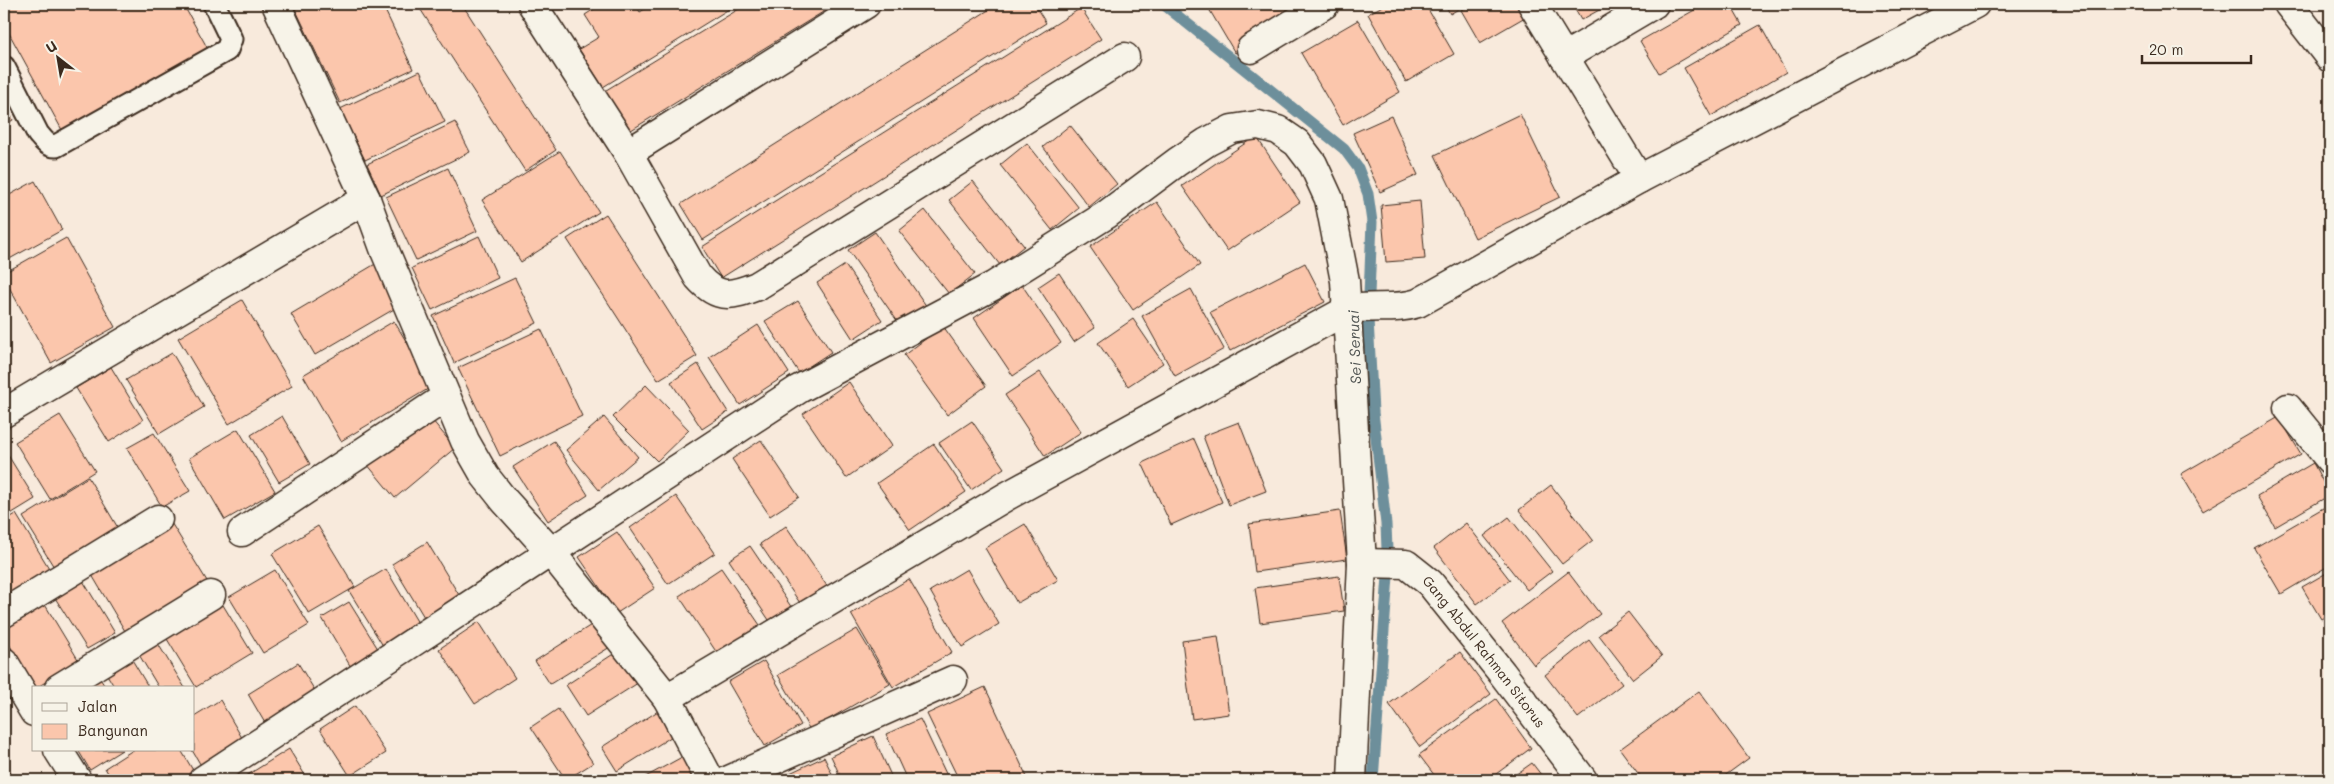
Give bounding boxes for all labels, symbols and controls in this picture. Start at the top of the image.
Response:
north arrow [32,32,82,82]
scale bar [2142,32,2250,64]
text: U [42,36,60,57]
text: 20 m [2149,39,2183,59]
water label: Sei Seruai [1343,309,1365,385]
street label: Gang Abdul Rahman Sitorus [1419,571,1550,731]
legend [32,686,195,752]
text: Jalan [78,696,117,716]
text: Bangunan [78,720,148,740]

